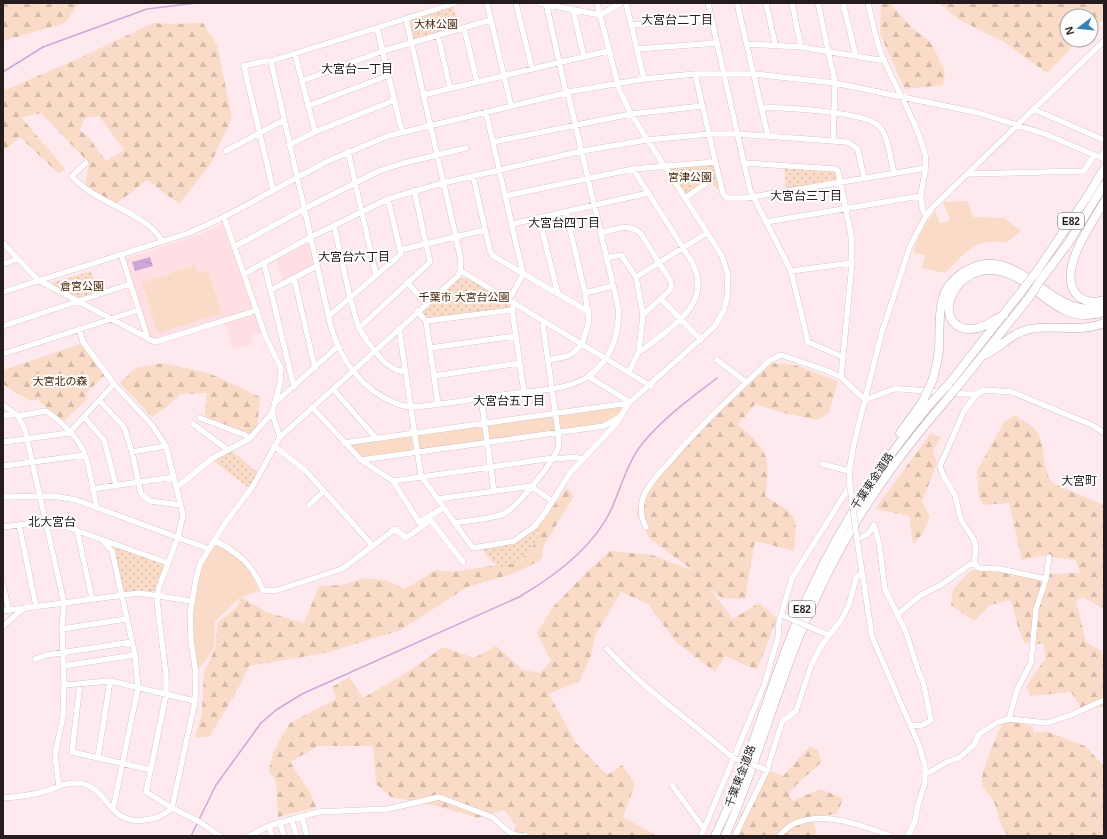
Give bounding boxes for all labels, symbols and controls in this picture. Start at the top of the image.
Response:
north arrow [1059,8,1099,48]
district label: 大宮台二丁目 [641,13,713,27]
park label: 大林公園 [414,18,458,30]
text: N [1063,25,1076,36]
district label: 大宮台一丁目 [321,62,393,76]
park label: 宮津公園 [668,171,712,183]
district label: 大宮台三丁目 [770,189,842,203]
road number: E82 [1058,213,1084,229]
district label: 大宮台四丁目 [528,216,600,230]
district label: 大宮台六丁目 [318,250,390,264]
park label: 倉宮公園 [60,280,104,292]
park label: 千葉市 大宮台公園 [418,291,510,303]
park label: 大宮北の森 [33,375,88,387]
district label: 大宮台五丁目 [473,394,545,408]
street label: 千葉東金道路 [849,450,895,512]
district label: 大宮町 [1061,474,1097,488]
district label: 北大宮台 [28,515,76,529]
road number: E82 [789,601,815,617]
street label: 千葉東金道路 [723,743,757,809]

